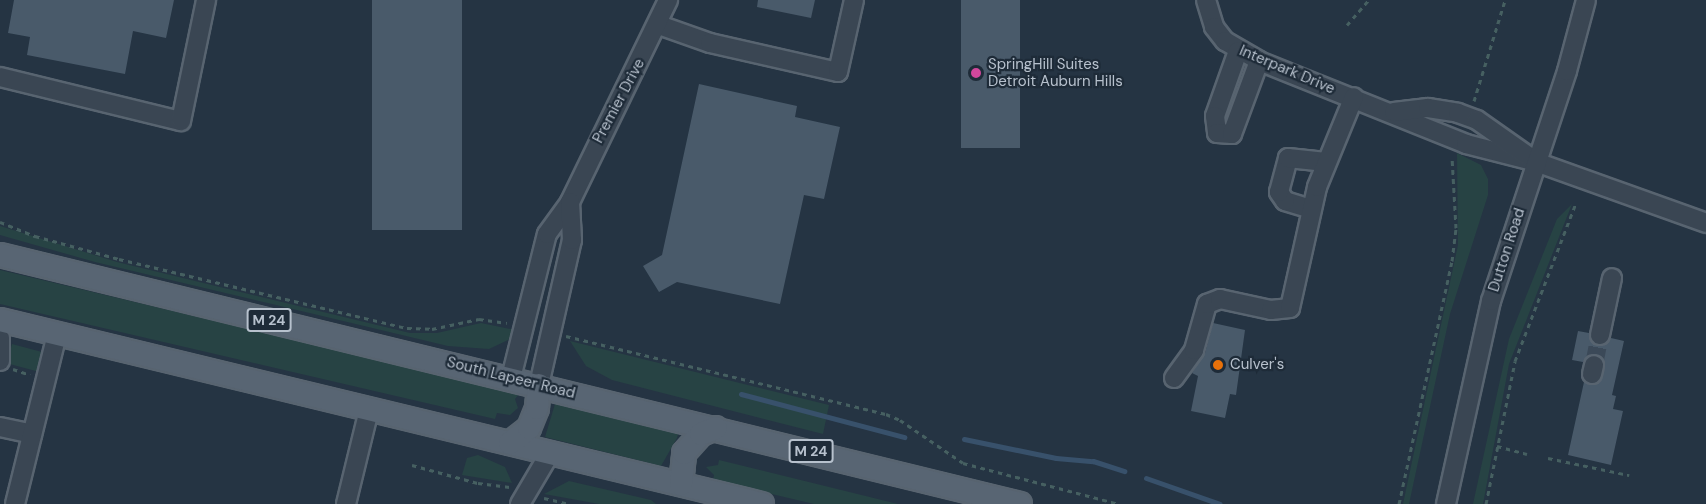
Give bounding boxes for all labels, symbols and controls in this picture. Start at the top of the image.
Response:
street label: Interpark Drive [1237,42,1337,98]
place label: SpringHill Suites Detroit Auburn Hills [988,55,1123,90]
street label: Premier Drive [589,56,649,146]
marker: SpringHill Suites Detroit Auburn Hills [969,66,983,80]
street label: Dutton Road [1485,206,1529,294]
road number: M 24 [246,309,292,331]
street label: South Lapeer Road [445,353,577,403]
place label: Culver's [1230,356,1284,374]
marker: Culver's [1211,358,1225,372]
road number: M 24 [788,440,834,462]

